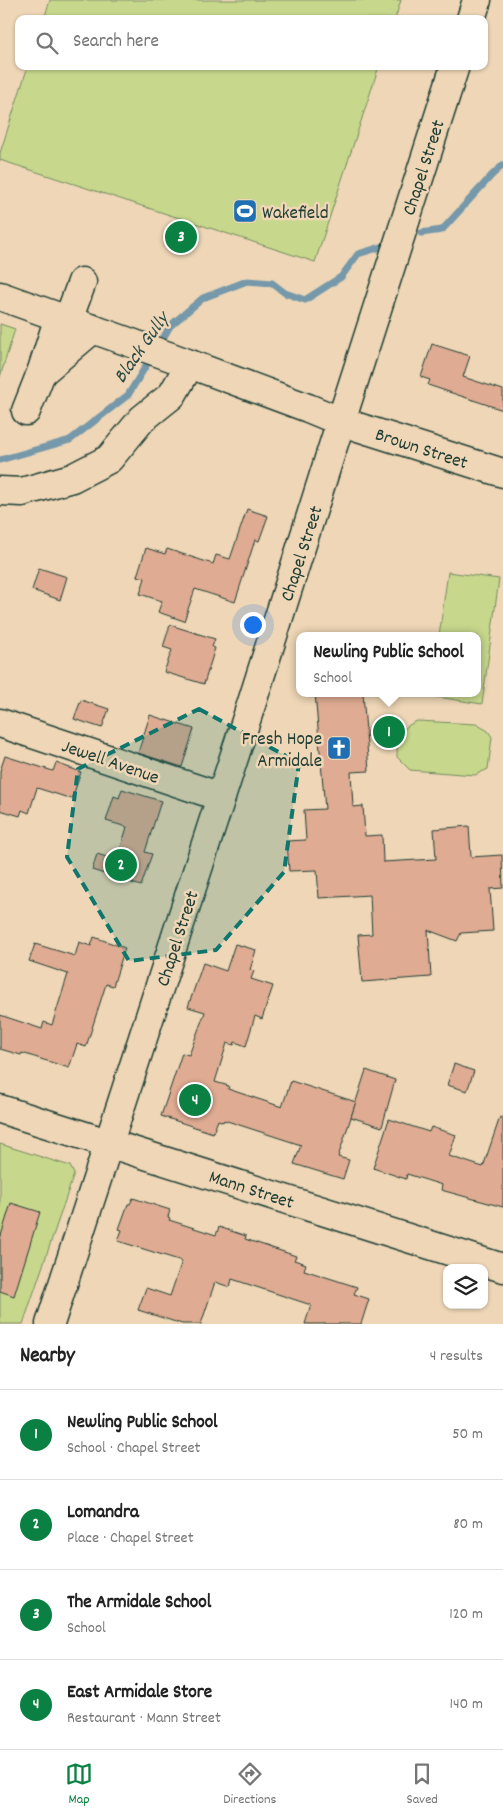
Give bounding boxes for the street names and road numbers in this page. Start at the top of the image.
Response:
street label: Chapel Street [397,117,453,219]
street label: Brown Street [371,423,471,478]
street label: Chapel Street [275,503,331,605]
street label: Jewell Avenue [58,734,162,793]
street label: Chapel Street [151,888,207,990]
street label: Mann Street [205,1165,297,1218]

